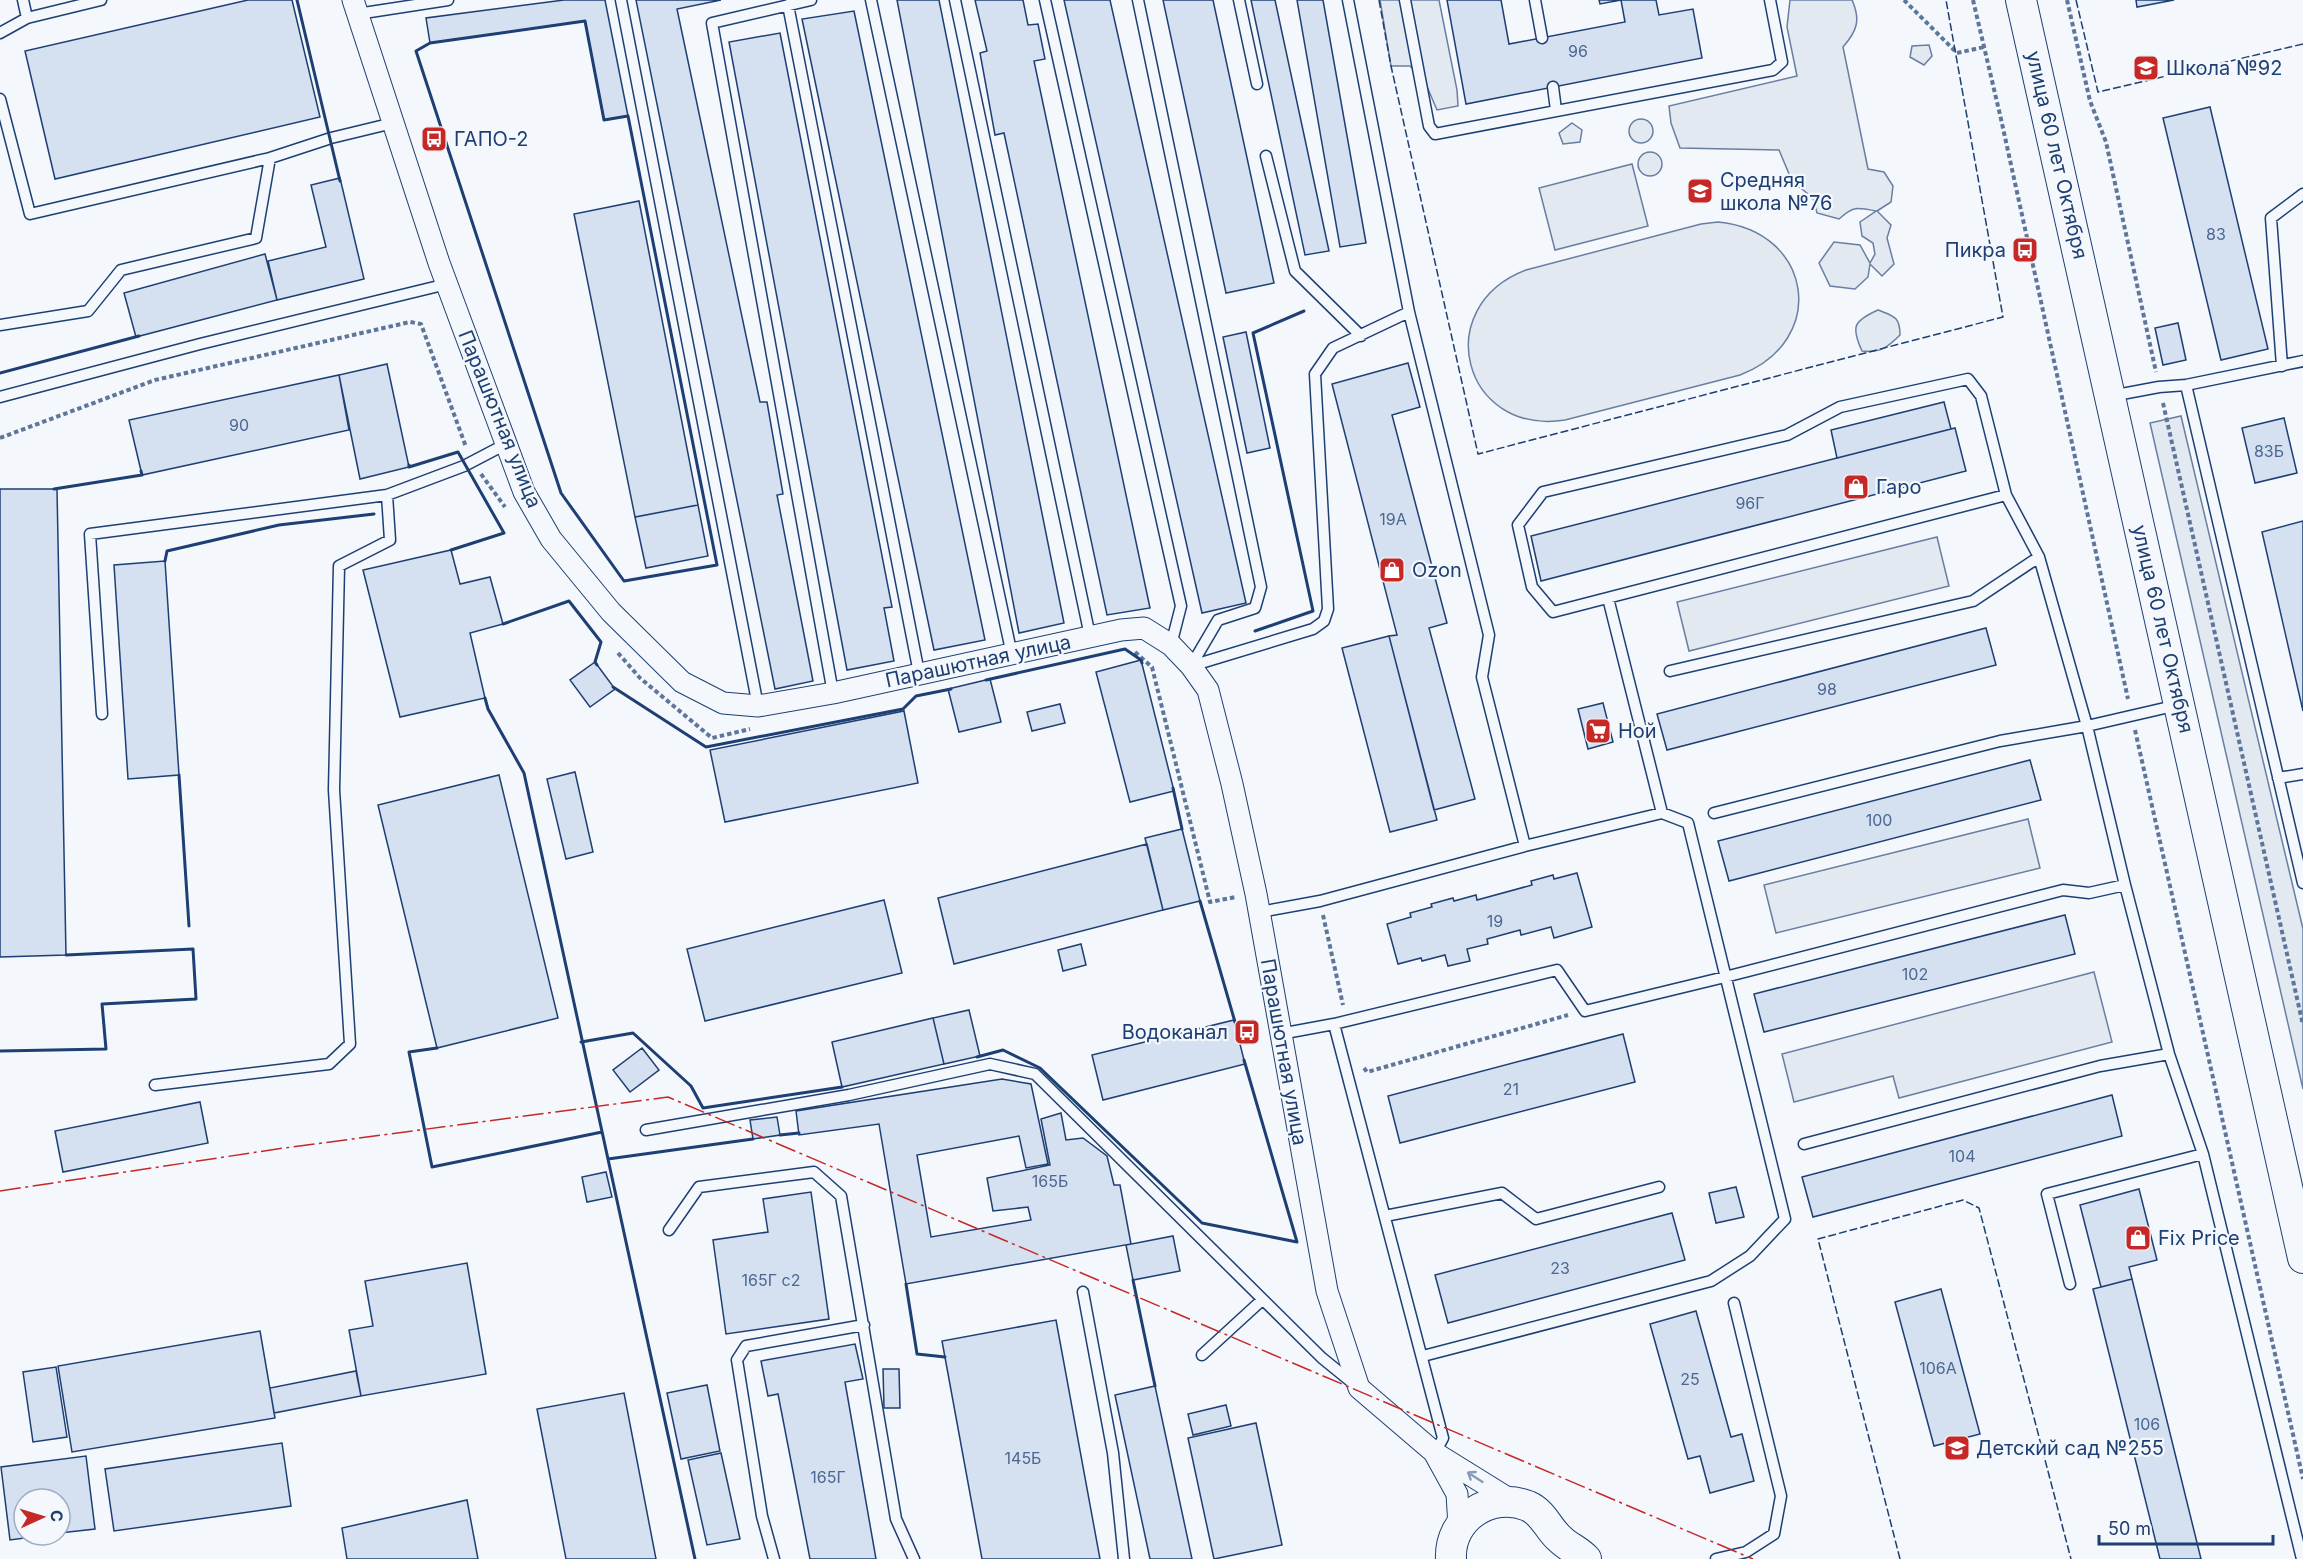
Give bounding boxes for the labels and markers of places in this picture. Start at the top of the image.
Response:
school or university icon: Школа №92 [2131,53,2161,83]
place label: Школа №92 [2166,56,2282,80]
bus stop icon: ГАПО-2 [419,124,449,154]
place label: ГАПО-2 [454,127,529,151]
place label: Средняя школа №76 [1720,168,1832,215]
school or university icon: Средняя школа №76 [1685,176,1715,206]
bus stop icon: Пикра [2010,235,2040,265]
place label: Пикра [1945,238,2006,262]
shop icon: Гаро [1841,472,1871,502]
place label: Гаро [1876,475,1922,499]
shop icon: Ozon [1377,555,1407,585]
place label: Ozon [1412,558,1462,582]
supermarket icon: Ной [1583,716,1613,746]
place label: Ной [1618,719,1657,743]
bus stop icon: Водоканал [1232,1017,1262,1047]
place label: Водоканал [1122,1020,1228,1044]
shop icon: Fix Price [2123,1223,2153,1253]
place label: Fix Price [2158,1226,2240,1250]
school or university icon: Детский сад №255 [1942,1433,1972,1463]
place label: Детский сад №255 [1976,1436,2164,1460]

